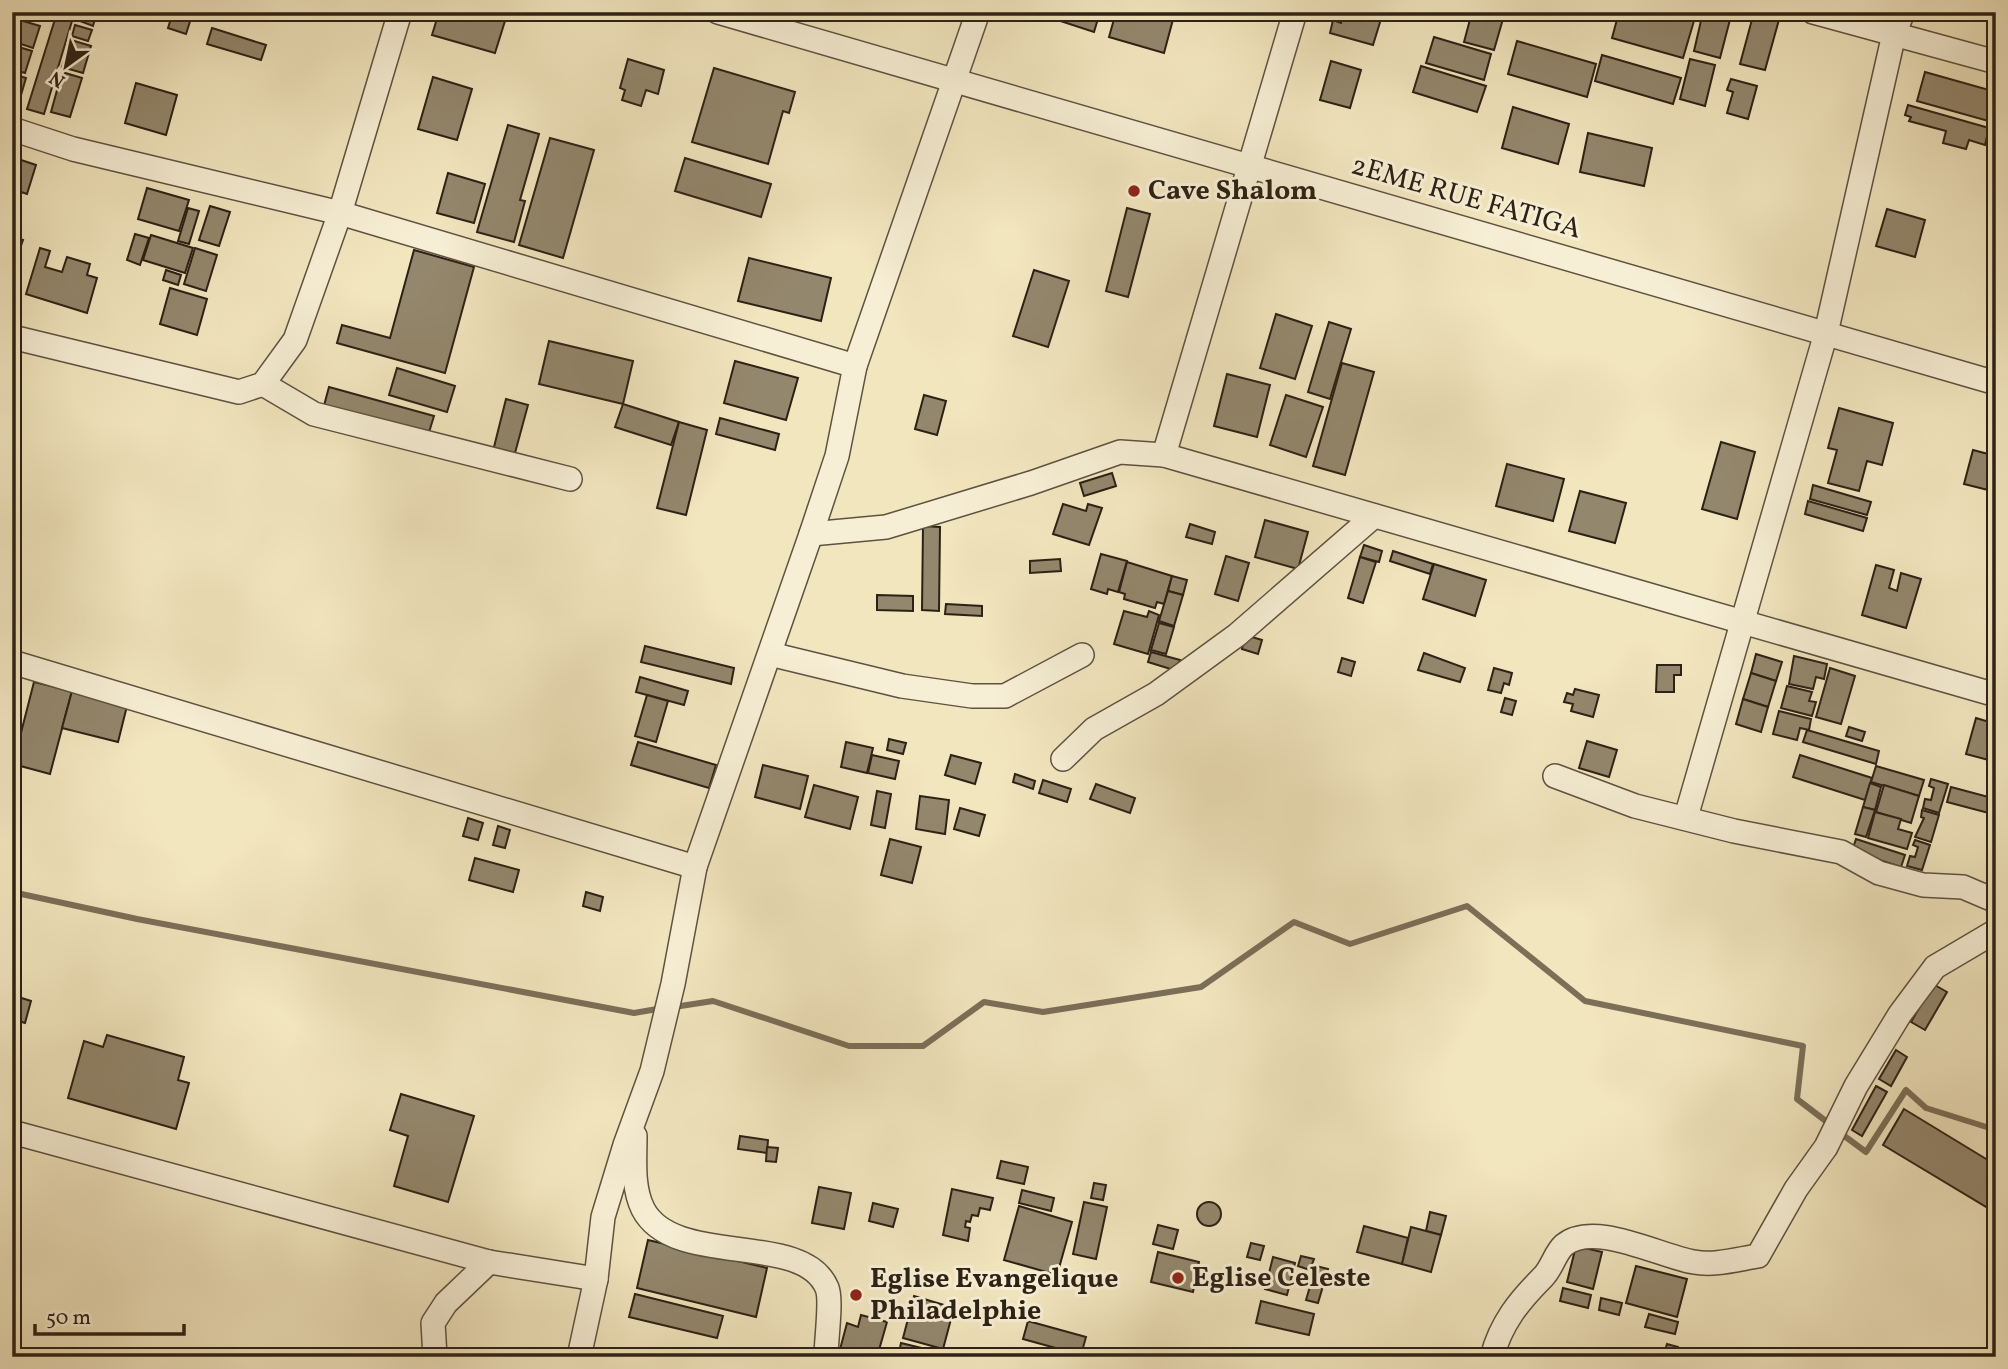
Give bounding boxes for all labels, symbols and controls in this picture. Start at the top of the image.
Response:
north arrow [32,32,102,102]
text: N [45,64,71,93]
street label: 2EME RUE FATIGA [1346,147,1586,250]
place label: Cave Shalom [1148,172,1317,211]
marker: Cave Shalom [1126,183,1142,199]
place label: Eglise Celeste [1192,1259,1371,1298]
place label: Eglise Evangelique Philadelphie [870,1260,1118,1331]
marker: Eglise Celeste [1170,1270,1186,1286]
marker: Eglise Evangelique Philadelphie [848,1287,864,1303]
scale bar [35,1292,184,1336]
text: 50 m [46,1304,91,1333]

